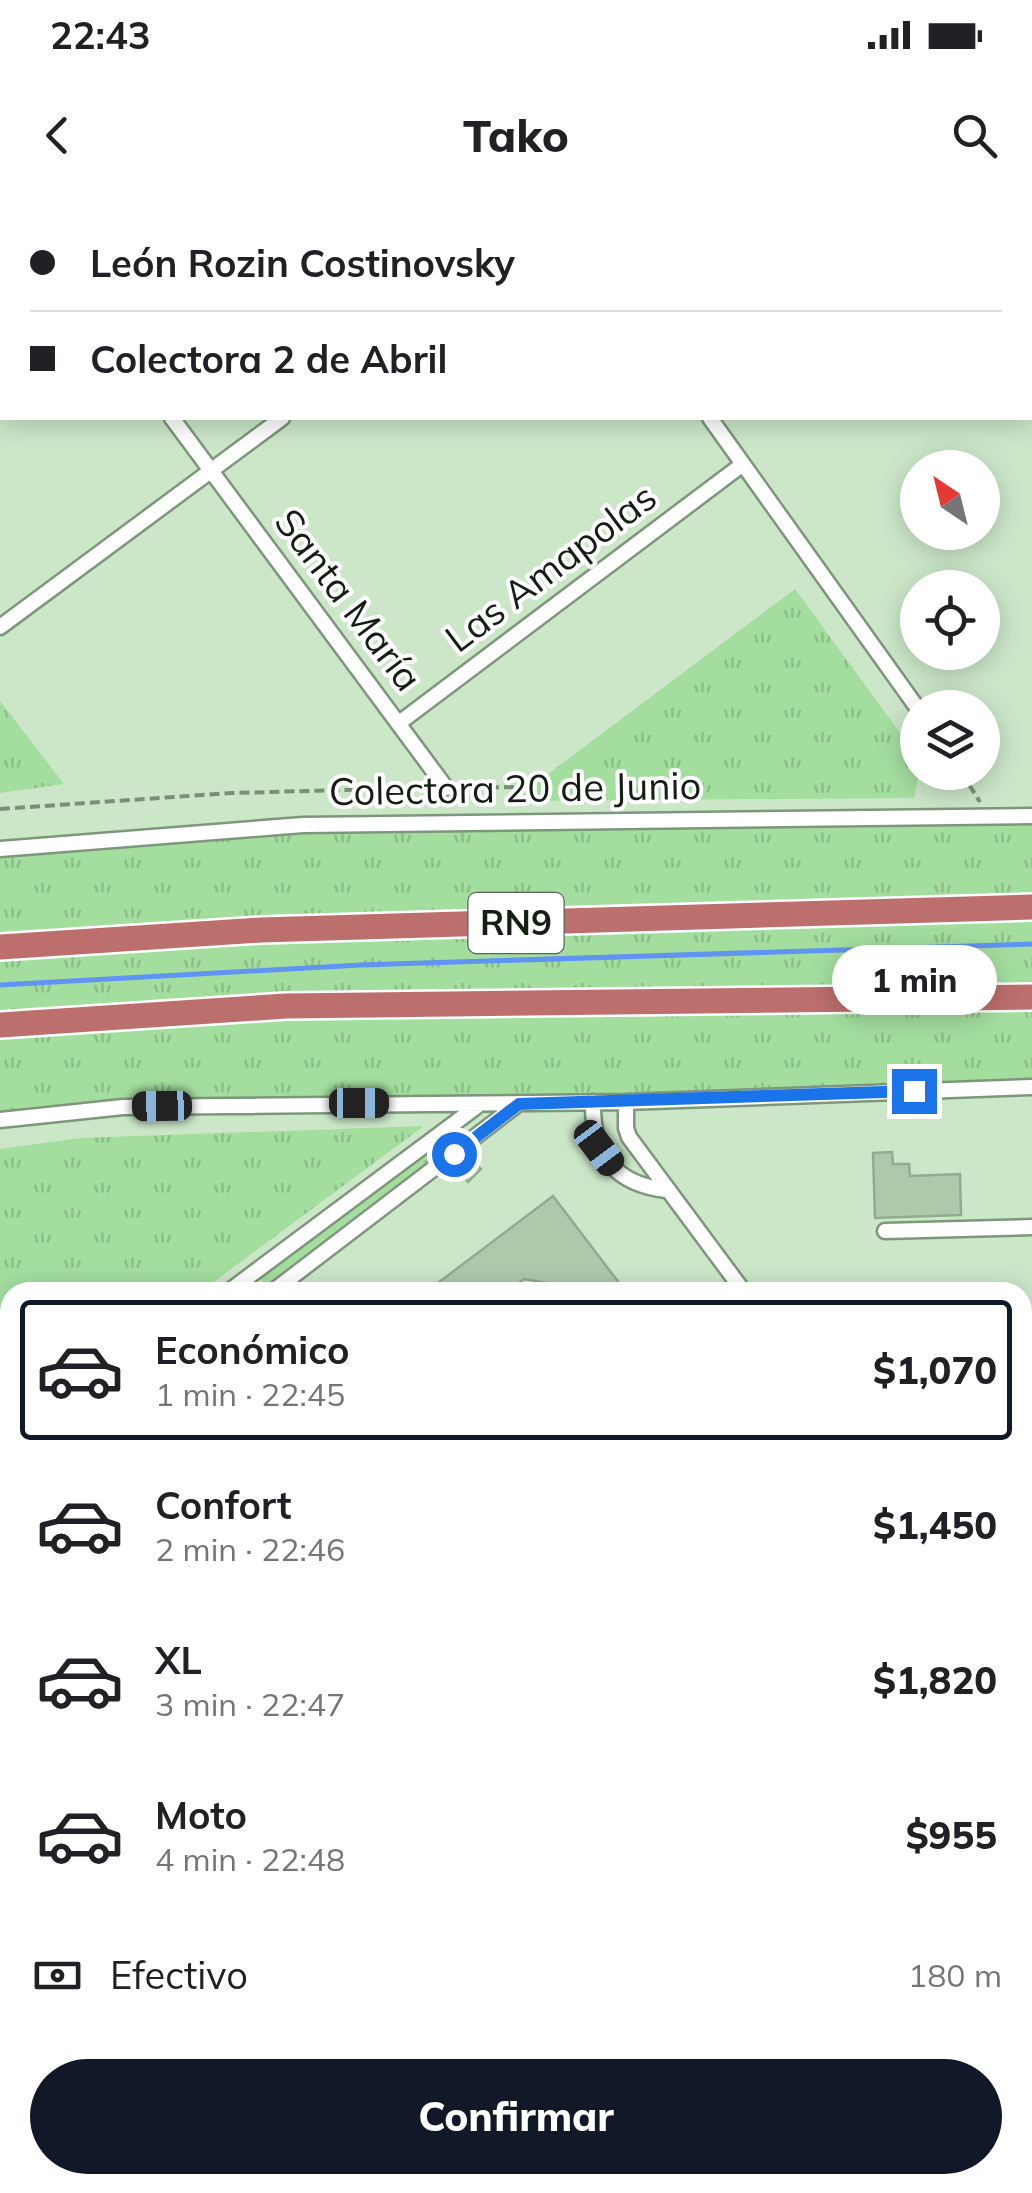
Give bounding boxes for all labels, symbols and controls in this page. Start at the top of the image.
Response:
text: 22:43 [50,11,151,59]
text: Tako [463,107,569,163]
icon: back [30,108,85,163]
icon: search [947,108,1002,163]
text: León Rozin Costinovsky [90,239,515,287]
text: Colectora 2 de Abril [90,335,447,383]
north arrow [900,450,1000,550]
map controls [900,450,1000,790]
street label: Las Amapolas [436,472,665,662]
street label: Santa María [265,499,433,700]
button: locate [900,570,1000,670]
button: layers [900,690,1000,790]
street label: Colectora 20 de Junio [328,761,702,815]
road number: RN9 [468,893,564,953]
callout: 1 min [832,946,996,1016]
text: 1 min [872,960,957,1000]
route end [892,1069,937,1114]
car [329,1088,389,1118]
car [132,1090,192,1122]
car [569,1115,629,1181]
route start [432,1132,477,1177]
icon: car [35,1325,125,1415]
text: Económico [155,1326,350,1374]
text: $1,070 [873,1346,997,1394]
text: 1 min · 22:45 [155,1374,345,1414]
icon: car [35,1480,125,1570]
text: Confort [155,1481,292,1529]
text: $1,450 [873,1501,997,1549]
text: 2 min · 22:46 [155,1529,345,1569]
icon: car [35,1635,125,1725]
text: XL [155,1636,202,1684]
text: $1,820 [873,1656,997,1704]
text: 3 min · 22:47 [155,1684,345,1724]
icon: car [35,1790,125,1880]
text: Moto [155,1791,247,1839]
text: $955 [906,1811,997,1859]
text: 4 min · 22:48 [155,1839,345,1879]
icon: cash [30,1948,85,2003]
text: Efectivo [110,1951,248,1999]
text: 180 m [908,1955,1002,1995]
button: Confirmar [30,2059,1002,2174]

